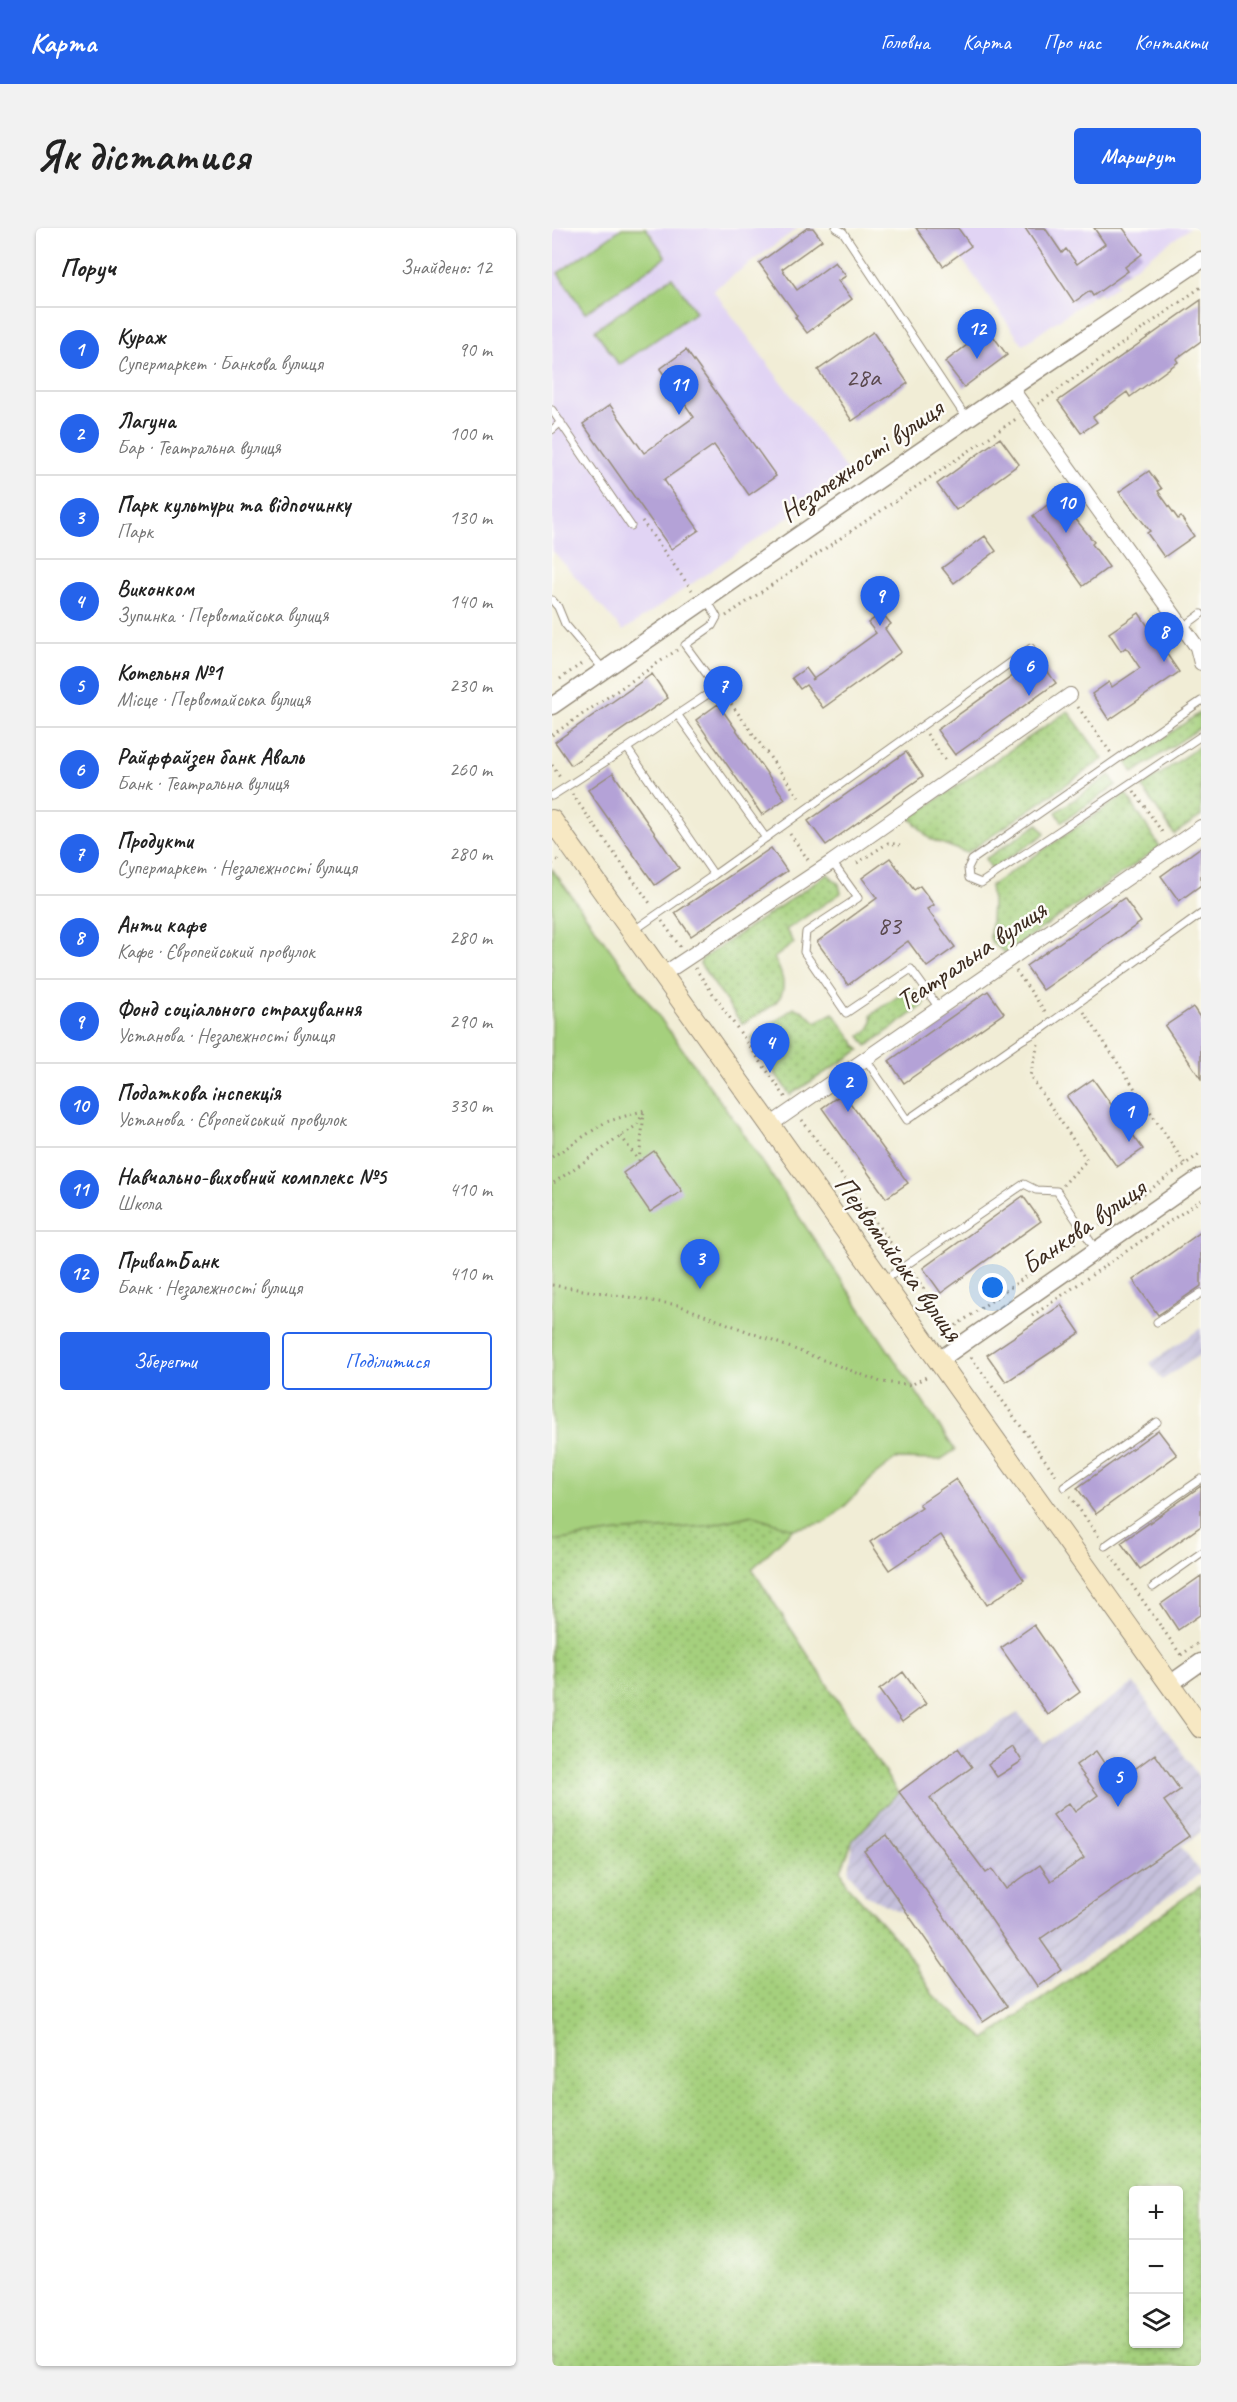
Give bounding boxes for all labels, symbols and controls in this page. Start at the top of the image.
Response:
text: Карта [30,25,97,60]
text: Головна [881,29,930,55]
text: Карта [963,29,1011,55]
text: Про нас [1044,29,1101,55]
text: Контакти [1134,29,1207,55]
button: Маршрут [1074,128,1201,184]
text: Як дістатися [36,130,250,183]
text: Поруч [60,251,116,284]
text: Знайдено: 12 [401,255,492,280]
pin: 12 [958,310,996,359]
text: Кураж [117,323,165,351]
text: 1 [75,337,84,362]
text: 90 m [458,337,492,362]
text: Супермаркет · Банкова вулиця [117,351,323,376]
house number: 28а [846,361,882,394]
pin: 11 [660,366,698,415]
street label: Незалежності вулиця [772,389,952,530]
text: Лагуна [117,407,175,435]
text: 2 [75,421,84,446]
text: 100 m [449,421,492,446]
text: Бар · Театральна вулиця [117,435,281,460]
pin: 10 [1046,484,1086,533]
text: Парк культури та відпочинку [117,491,350,519]
text: 3 [75,505,84,530]
text: 130 m [449,505,492,530]
text: Парк [117,519,153,544]
text: Виконком [117,575,194,603]
pin: 9 [860,576,900,626]
text: 4 [75,589,84,614]
text: 140 m [449,589,492,614]
text: Зупинка · Первомайська вулиця [117,603,328,628]
pin: 8 [1144,612,1184,662]
pin: 6 [1010,646,1048,696]
text: Котельня №1 [117,659,222,687]
pin: 7 [704,666,742,716]
text: 5 [75,673,84,698]
text: 230 m [449,673,492,698]
text: Місце · Первомайська вулиця [117,687,310,712]
text: Райффайзен банк Аваль [117,743,304,771]
text: 6 [75,757,84,782]
text: 260 m [449,757,492,782]
text: Банк · Театральна вулиця [117,771,289,796]
text: Продукти [117,827,193,855]
text: 7 [75,841,84,866]
text: 280 m [449,841,492,866]
text: Супермаркет · Незалежності вулиця [117,855,357,880]
street label: Театральна вулиця [889,891,1053,1018]
house number: 83 [877,909,903,942]
text: Анти кафе [117,911,206,939]
text: 8 [75,925,84,950]
text: 280 m [449,925,492,950]
text: Кафе · Європейський провулок [117,939,315,964]
text: Фонд соціального страхування [117,995,361,1023]
text: 9 [75,1009,84,1034]
text: 290 m [449,1009,492,1034]
text: Установа · Незалежності вулиця [117,1023,334,1048]
pin: 4 [750,1024,790,1073]
pin: 2 [828,1062,868,1112]
text: Податкова інспекція [117,1079,281,1107]
pin: 1 [1110,1092,1148,1142]
text: 10 [71,1093,89,1118]
text: 330 m [449,1093,492,1118]
text: Установа · Європейський провулок [117,1107,346,1132]
text: Навчально-виховний комплекс №5 [117,1163,386,1191]
street label: Первомайська вулиця [827,1168,971,1349]
street label: Банкова вулиця [1014,1169,1154,1282]
text: 11 [71,1177,89,1202]
text: 410 m [449,1177,492,1202]
text: Школа [117,1191,161,1216]
pin: 3 [680,1240,720,1289]
text: ПриватБанк [117,1247,218,1275]
text: 12 [71,1261,89,1286]
text: 410 m [449,1261,492,1286]
your location [978,1273,1007,1302]
text: Банк · Незалежності вулиця [117,1275,302,1300]
button: Зберегти [60,1332,270,1390]
button: Поділитися [282,1332,492,1390]
pin: 5 [1098,1758,1138,1807]
map controls [1129,2186,1183,2348]
button: + [1129,2186,1183,2240]
button: − [1129,2240,1183,2294]
button: layers [1129,2294,1183,2348]

